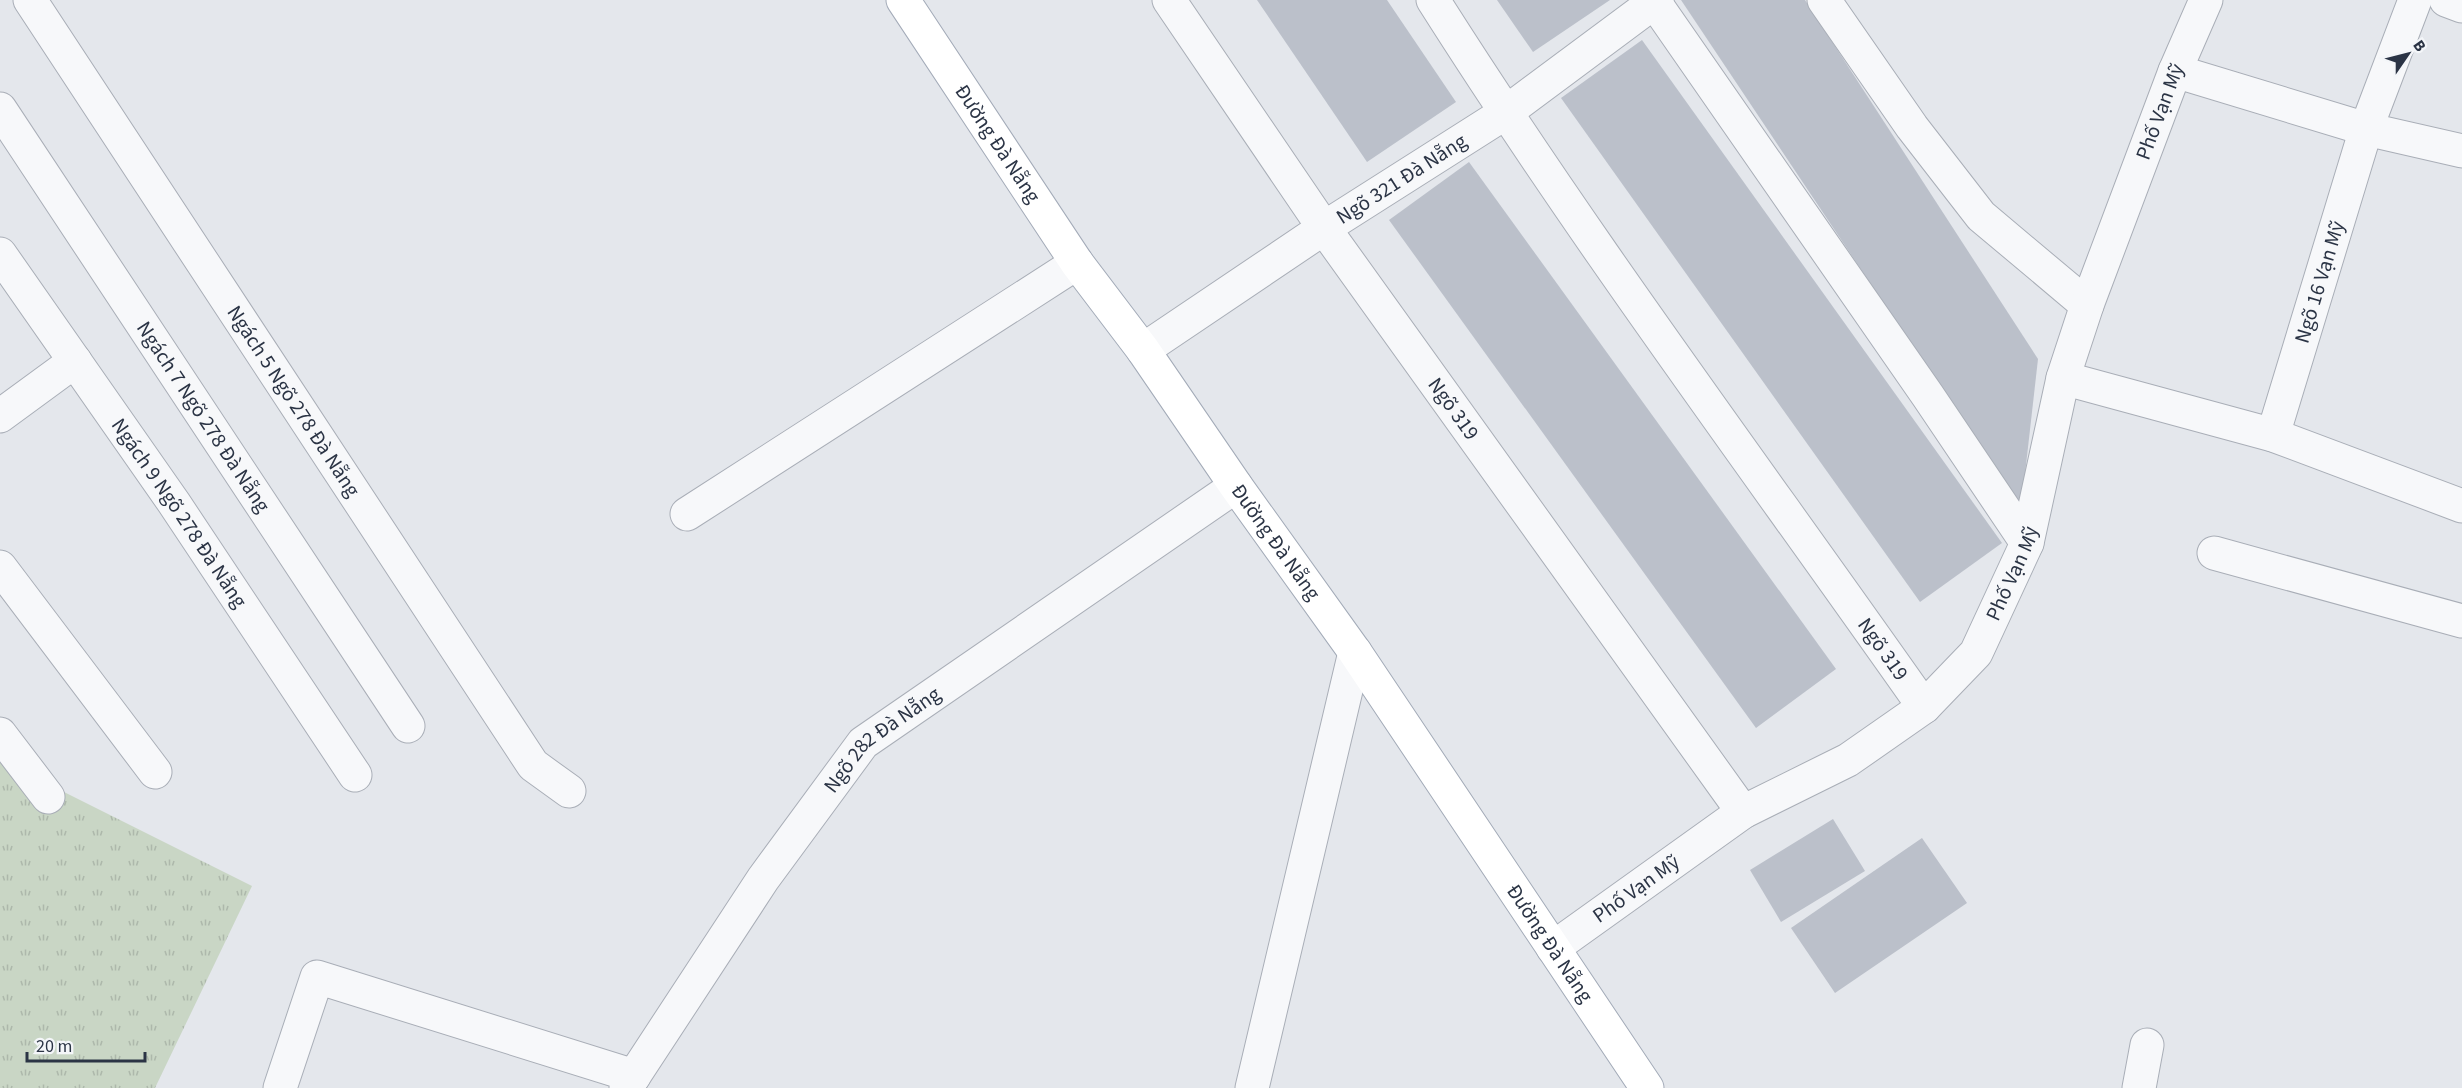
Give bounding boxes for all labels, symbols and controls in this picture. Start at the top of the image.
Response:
north arrow [2378,24,2438,84]
text: B [2408,36,2431,57]
street label: Phố Vạn Mỹ [2128,58,2192,164]
street label: Đường Đà Nẵng [948,78,1048,209]
street label: Ngõ 321 Đà Nẵng [1330,126,1473,232]
street label: Ngõ 16 Vạn Mỹ [2287,217,2352,347]
street label: Ngách 5 Ngõ 278 Đà Nẵng [220,299,368,503]
street label: Ngách 7 Ngõ 278 Đà Nẵng [129,315,278,519]
street label: Ngõ 319 [1421,371,1486,446]
street label: Ngách 9 Ngõ 278 Đà Nẵng [104,412,255,614]
street label: Đường Đà Nẵng [1224,477,1328,607]
street label: Phố Vạn Mỹ [1978,523,2045,626]
street label: Ngõ 319 [1850,612,1916,687]
street label: Ngõ 282 Đà Nẵng [816,679,947,799]
street label: Phố Vạn Mỹ [1586,847,1686,930]
street label: Đường Đà Nẵng [1499,878,1601,1009]
scale bar [27,1025,146,1063]
text: 20 m [36,1034,72,1059]

